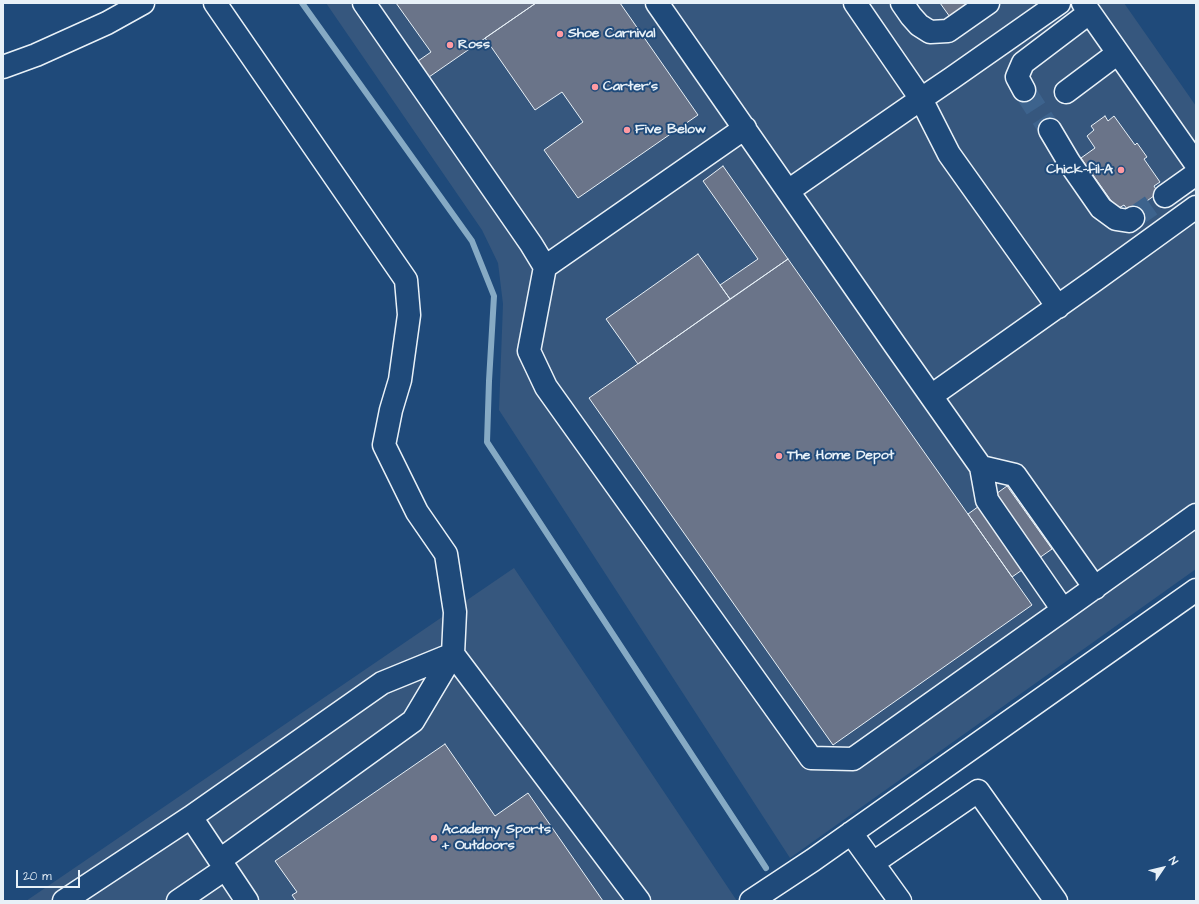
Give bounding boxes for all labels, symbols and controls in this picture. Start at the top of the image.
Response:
place label: Shoe Carnival [568,26,655,42]
marker: Shoe Carnival [555,29,565,39]
place label: Ross [458,37,490,53]
marker: Ross [445,40,455,50]
place label: Carter's [603,79,658,95]
marker: Carter's [590,82,600,92]
place label: Five Below [635,122,706,138]
marker: Five Below [622,125,632,135]
place label: Chick-fil-A [1046,162,1113,178]
marker: Chick-fil-A [1116,165,1126,175]
place label: The Home Depot [787,448,894,464]
marker: The Home Depot [774,451,784,461]
place label: Academy Sports + Outdoors [442,822,551,854]
marker: Academy Sports + Outdoors [429,833,439,843]
north arrow [1143,848,1183,888]
text: N [1165,854,1181,868]
scale bar [18,862,82,888]
text: 20 m [23,868,52,885]

